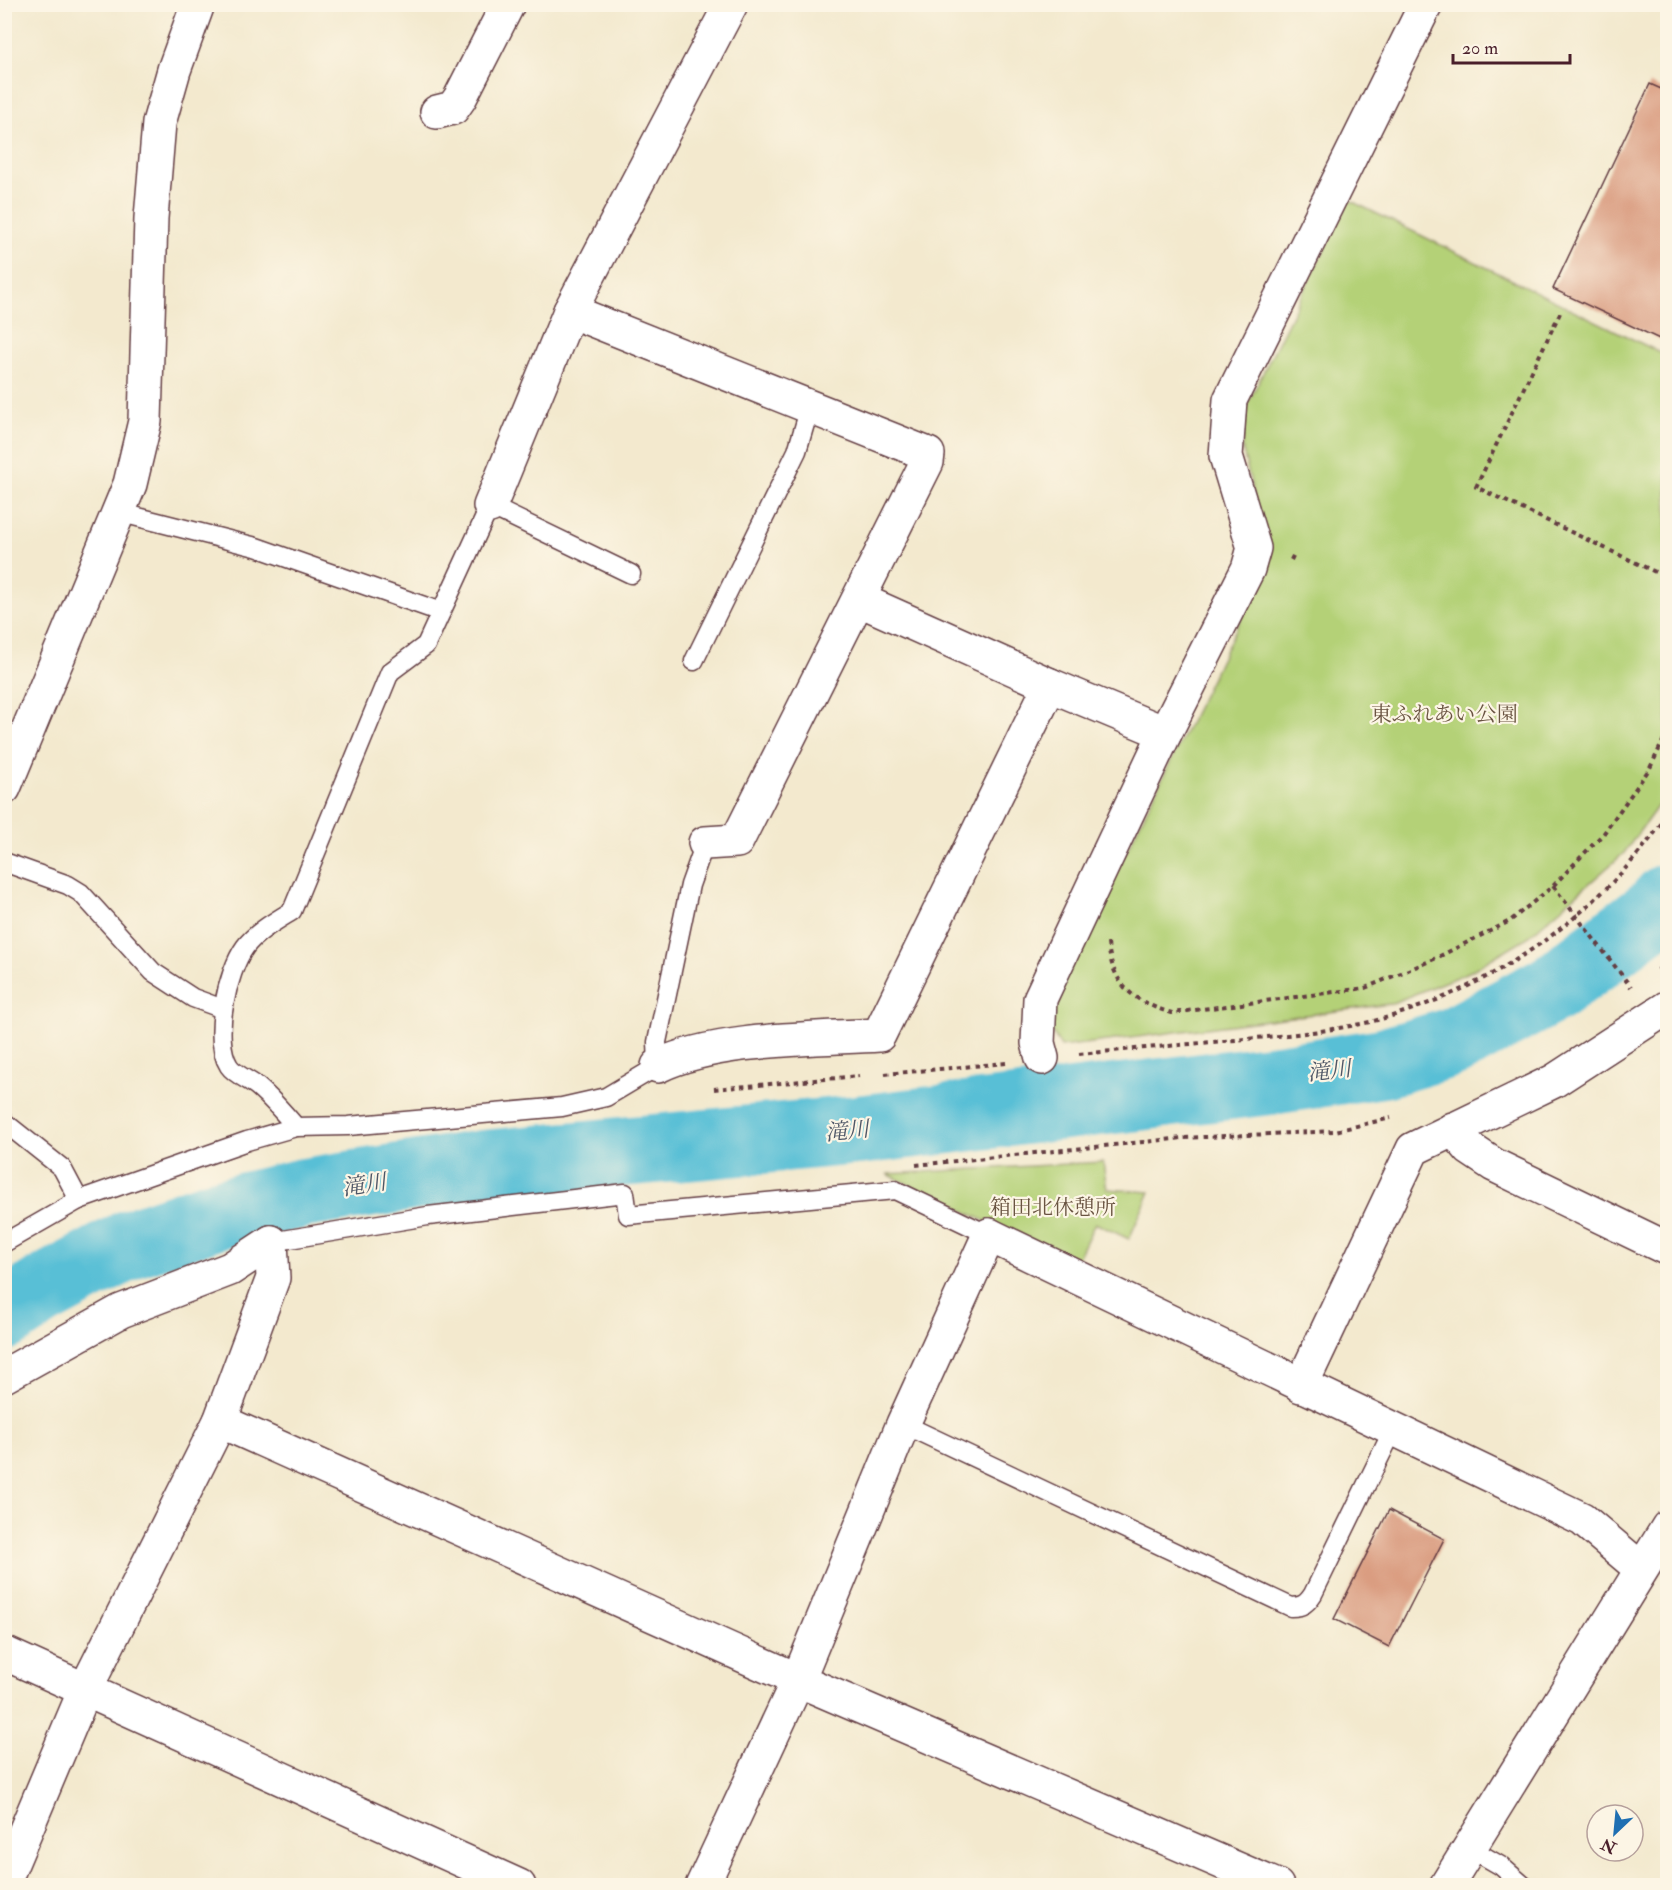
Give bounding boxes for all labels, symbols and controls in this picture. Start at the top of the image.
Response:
scale bar [1453,27,1570,65]
text: 20 m [1462,37,1498,60]
park label: 東ふれあい公園 [1371,701,1518,728]
water label: 滝川 [1306,1054,1355,1088]
water label: 滝川 [824,1115,872,1147]
water label: 滝川 [340,1167,390,1202]
park label: 箱田北休憩所 [990,1194,1116,1221]
north arrow [1585,1803,1645,1863]
text: N [1597,1833,1621,1858]

